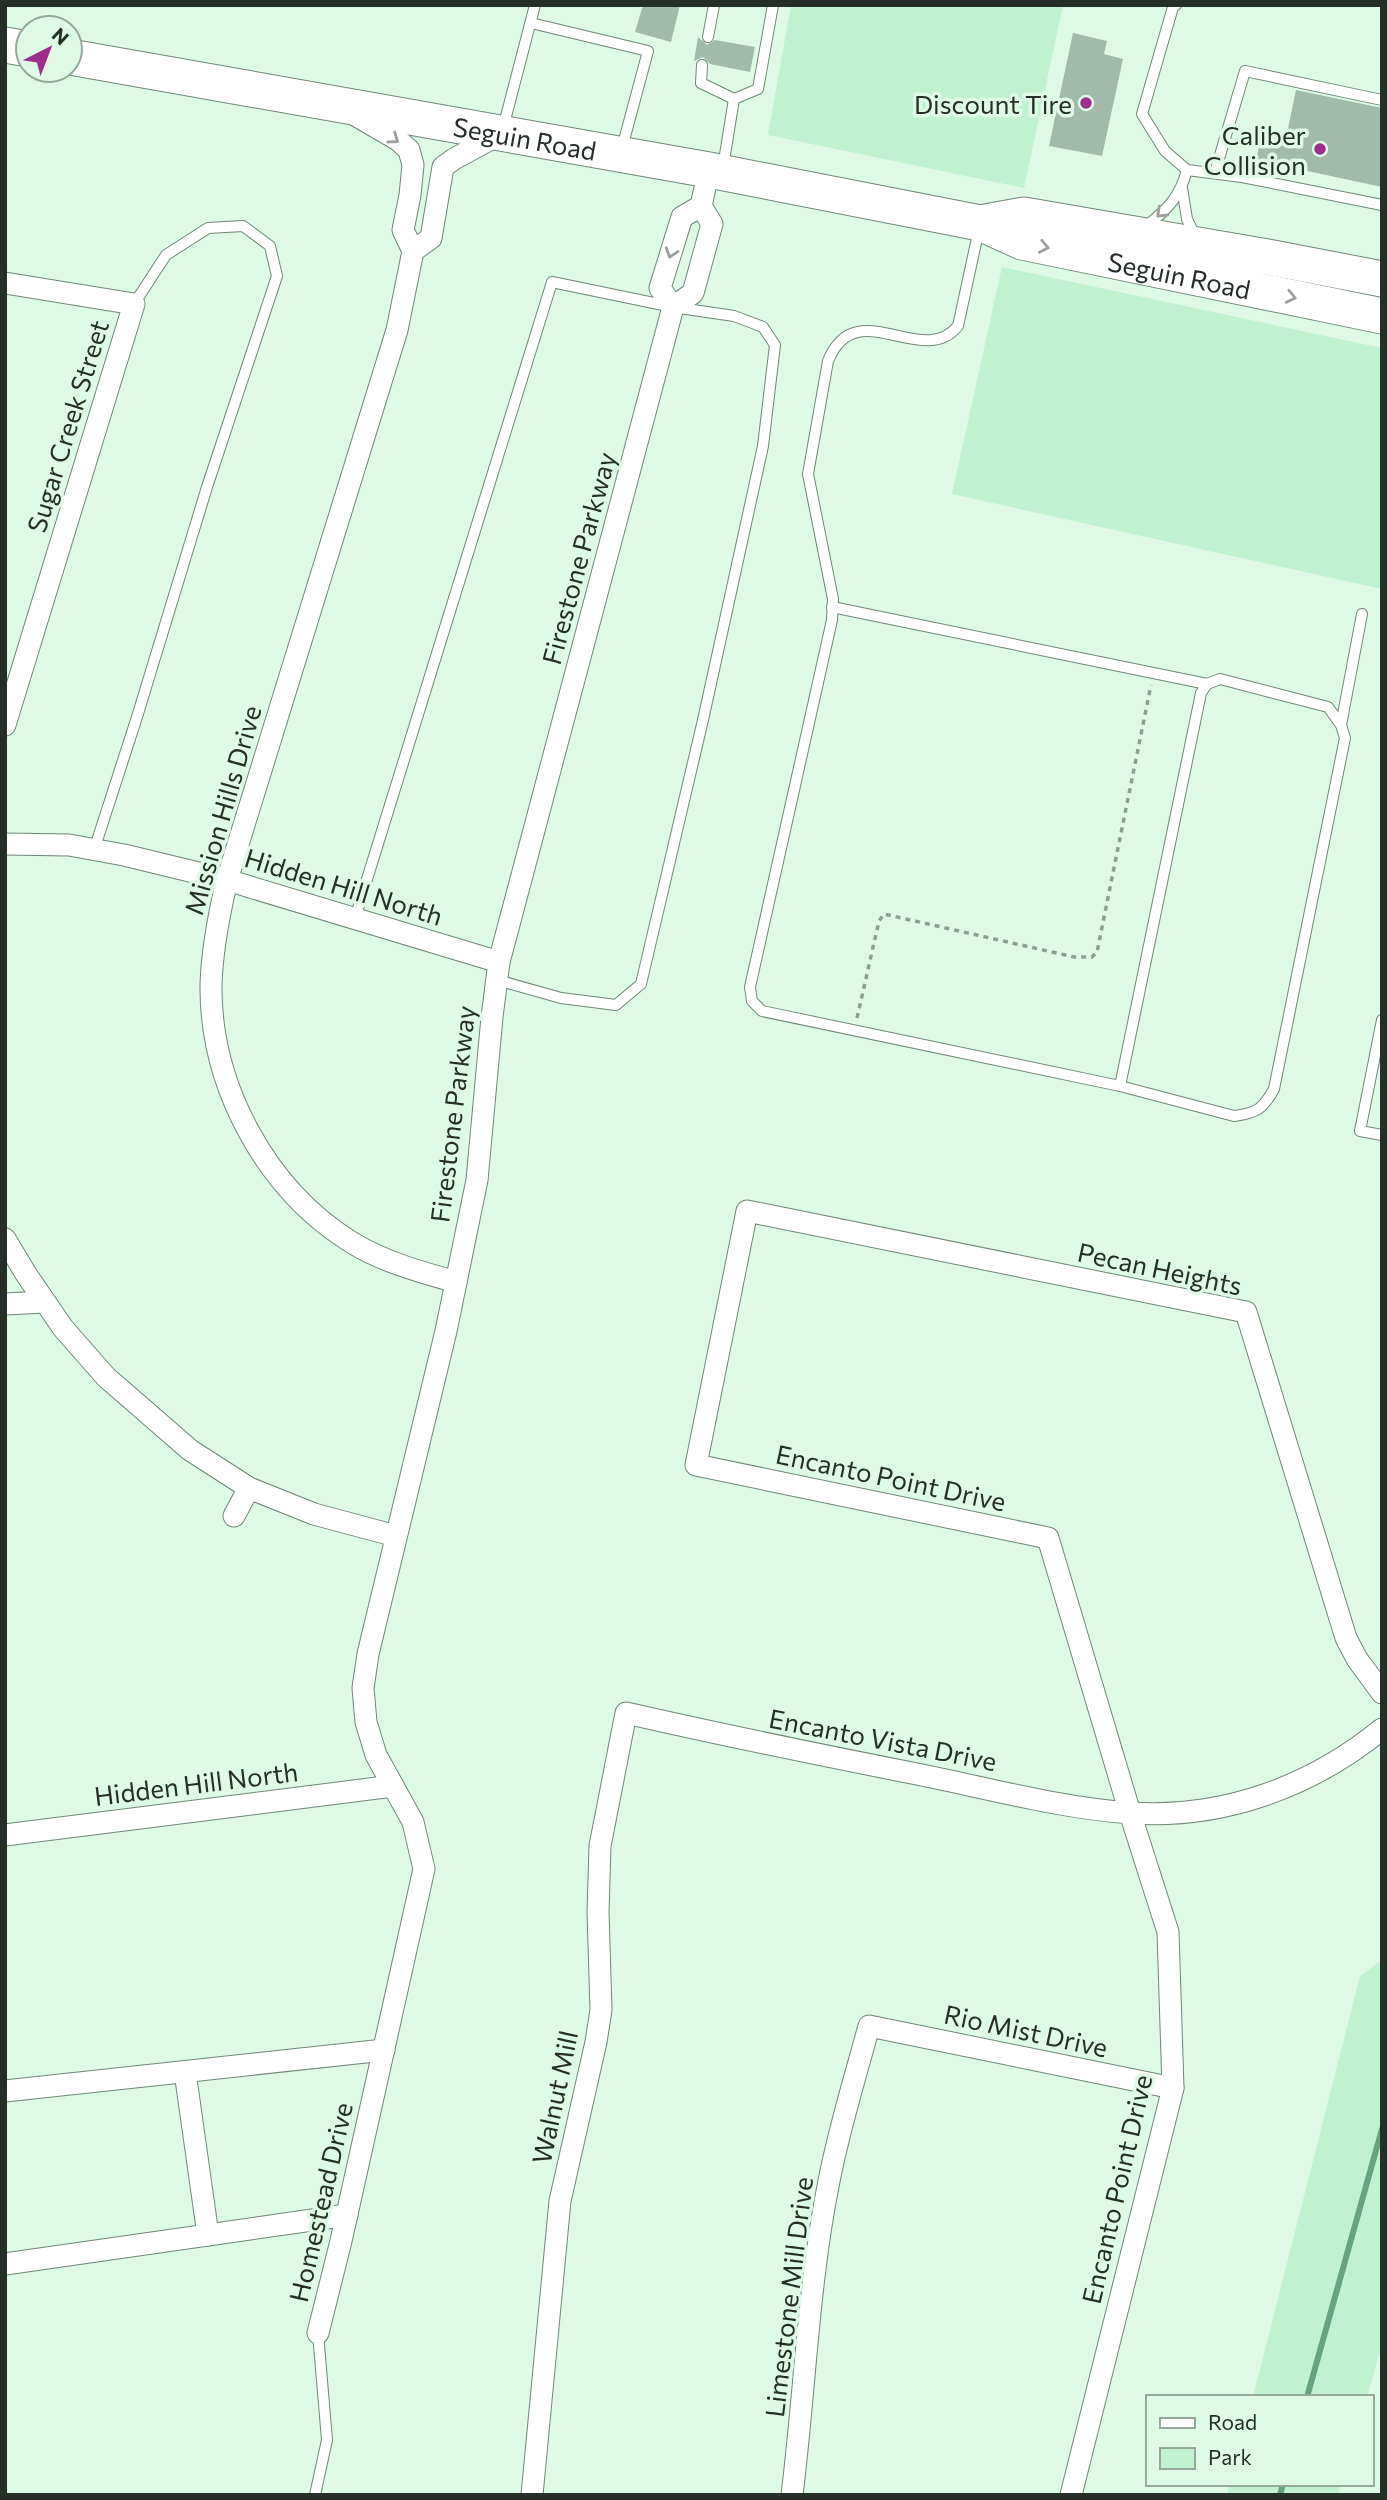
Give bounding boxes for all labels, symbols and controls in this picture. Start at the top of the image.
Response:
north arrow [14,14,84,84]
text: N [48,23,74,49]
place label: Discount Tire [914,88,1072,119]
marker: Discount Tire [1078,95,1094,111]
street label: Seguin Road [451,110,599,165]
place label: Caliber Collision [1204,119,1306,180]
one-way arrow [386,131,399,143]
marker: Caliber Collision [1312,141,1328,157]
one-way arrow [1157,205,1170,217]
one-way arrow [1038,238,1050,253]
street label: Seguin Road [1105,245,1254,304]
one-way arrow [664,247,679,259]
one-way arrow [1285,288,1297,303]
street label: Sugar Creek Street [20,316,114,536]
street label: Firestone Parkway [535,449,621,667]
street label: Mission Hills Drive [177,702,267,918]
street label: Hidden Hill North [241,841,447,931]
street label: Firestone Parkway [423,1004,481,1224]
street label: Pecan Heights [1075,1235,1245,1301]
street label: Encanto Point Drive [773,1438,1009,1516]
street label: Encanto Vista Drive [767,1702,999,1776]
street label: Hidden Hill North [92,1755,300,1811]
street label: Rio Mist Drive [941,1998,1111,2062]
street label: Walnut Mill [525,2028,583,2166]
street label: Encanto Point Drive [1075,2071,1157,2307]
street label: Homestead Drive [282,2099,358,2305]
street label: Limestone Mill Drive [758,2175,818,2419]
legend [1146,2395,1373,2486]
text: Road [1208,2409,1257,2434]
text: Park [1208,2444,1252,2469]

